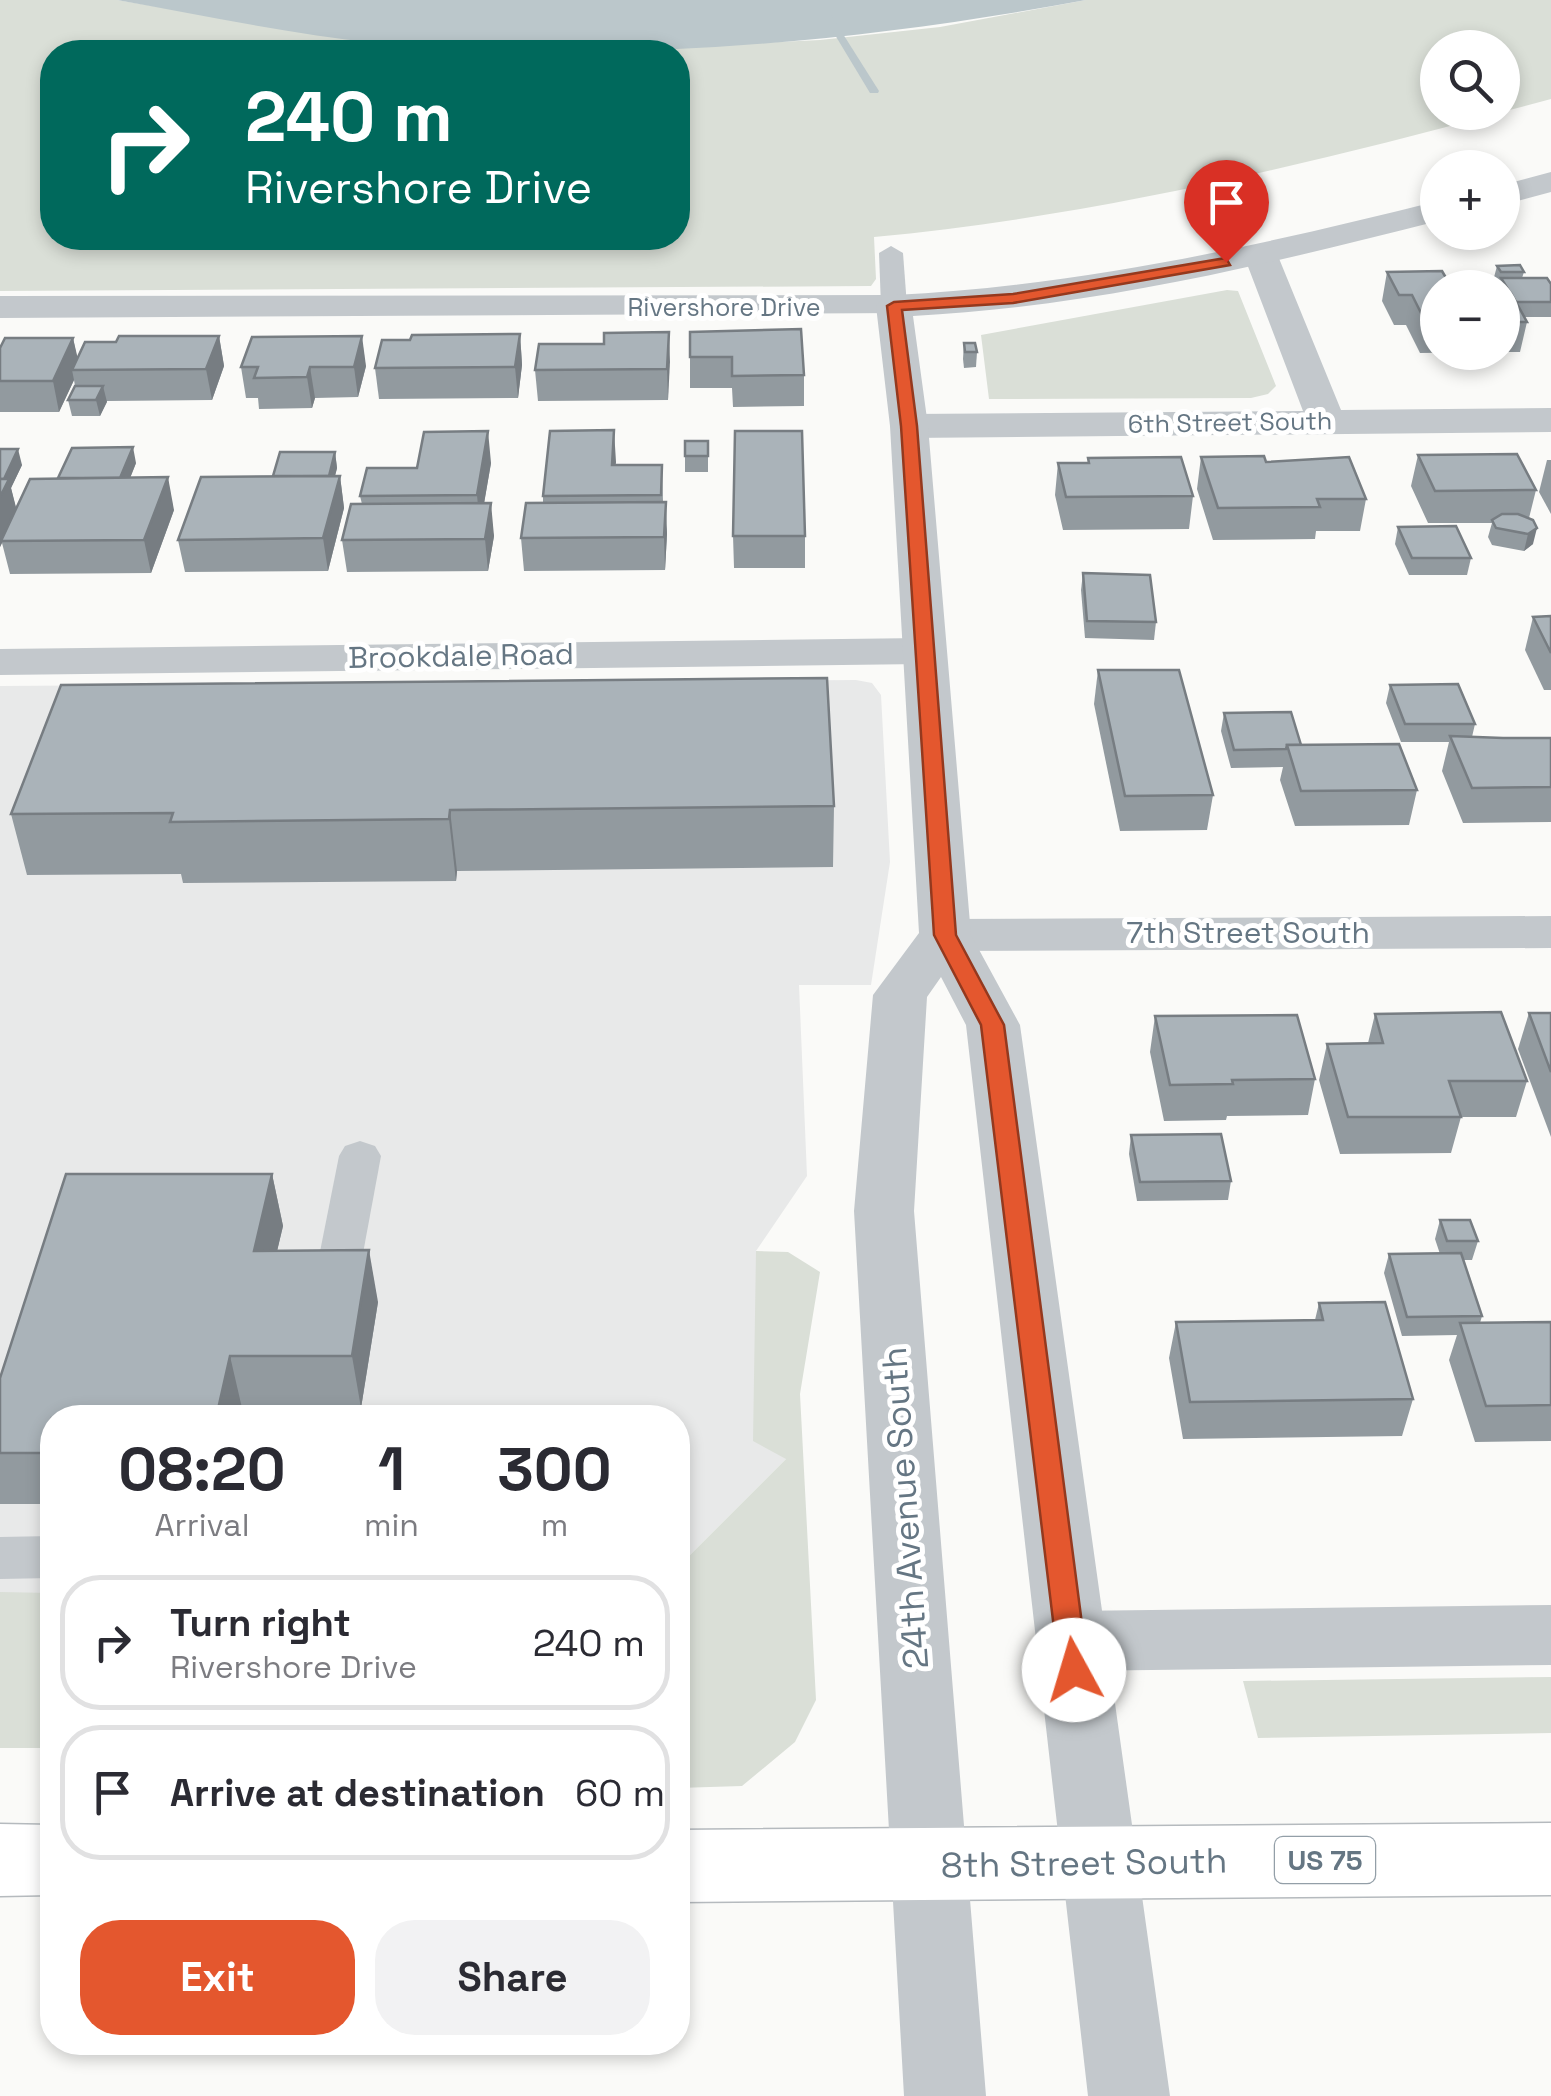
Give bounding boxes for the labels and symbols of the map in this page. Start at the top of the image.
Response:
pin [1184,160,1269,263]
street label: Rivershore Drive [628,291,820,323]
street label: 6th Street South [1128,404,1332,440]
street label: Brookdale Road [348,634,574,677]
street label: 7th Street South [1126,913,1370,952]
street label: 24th Avenue South [872,1346,938,1670]
position arrow [1022,1618,1126,1722]
road number: US 75 [1275,1837,1375,1883]
street label: 8th Street South [940,1839,1228,1887]

